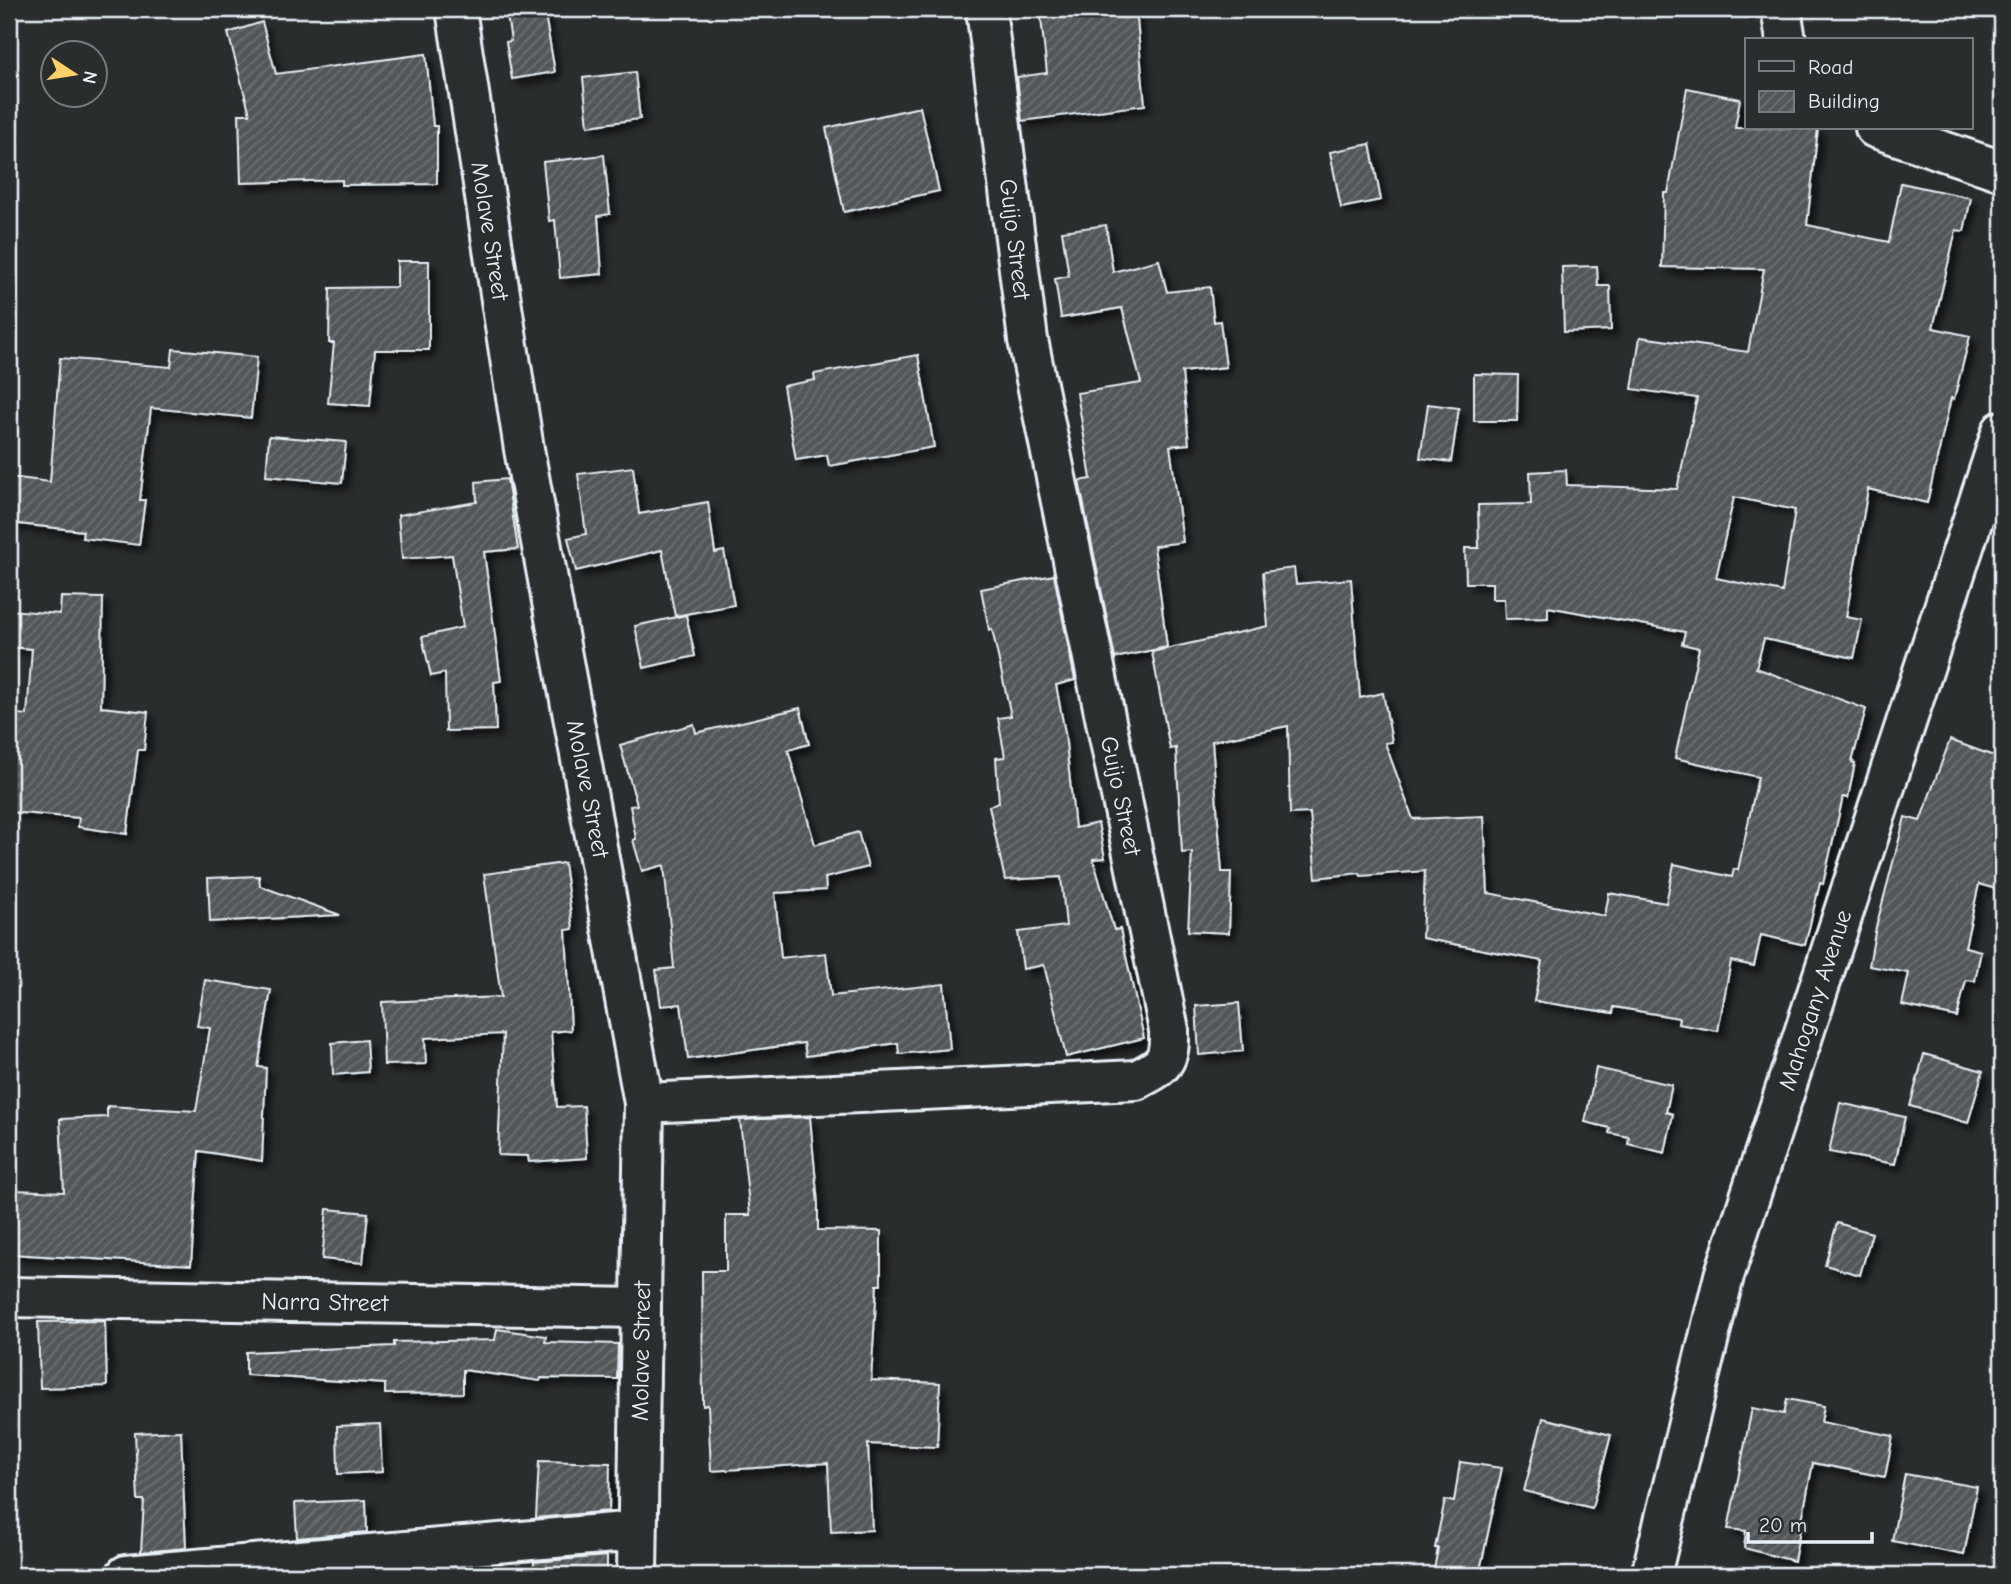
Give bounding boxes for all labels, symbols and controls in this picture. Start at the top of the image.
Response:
north arrow [38,38,108,108]
legend [1745,38,1972,130]
text: Road [1808,55,1853,79]
text: N [78,69,102,86]
text: Building [1808,89,1880,113]
street label: Molave Street [465,160,515,304]
street label: Guijo Street [994,177,1036,302]
street label: Molave Street [561,718,615,862]
street label: Guijo Street [1095,734,1148,859]
street label: Mahogany Avenue [1773,906,1857,1094]
street label: Molave Street [626,1280,656,1421]
street label: Narra Street [261,1287,390,1317]
scale bar [1748,1500,1873,1544]
text: 20 m [1759,1513,1807,1537]

